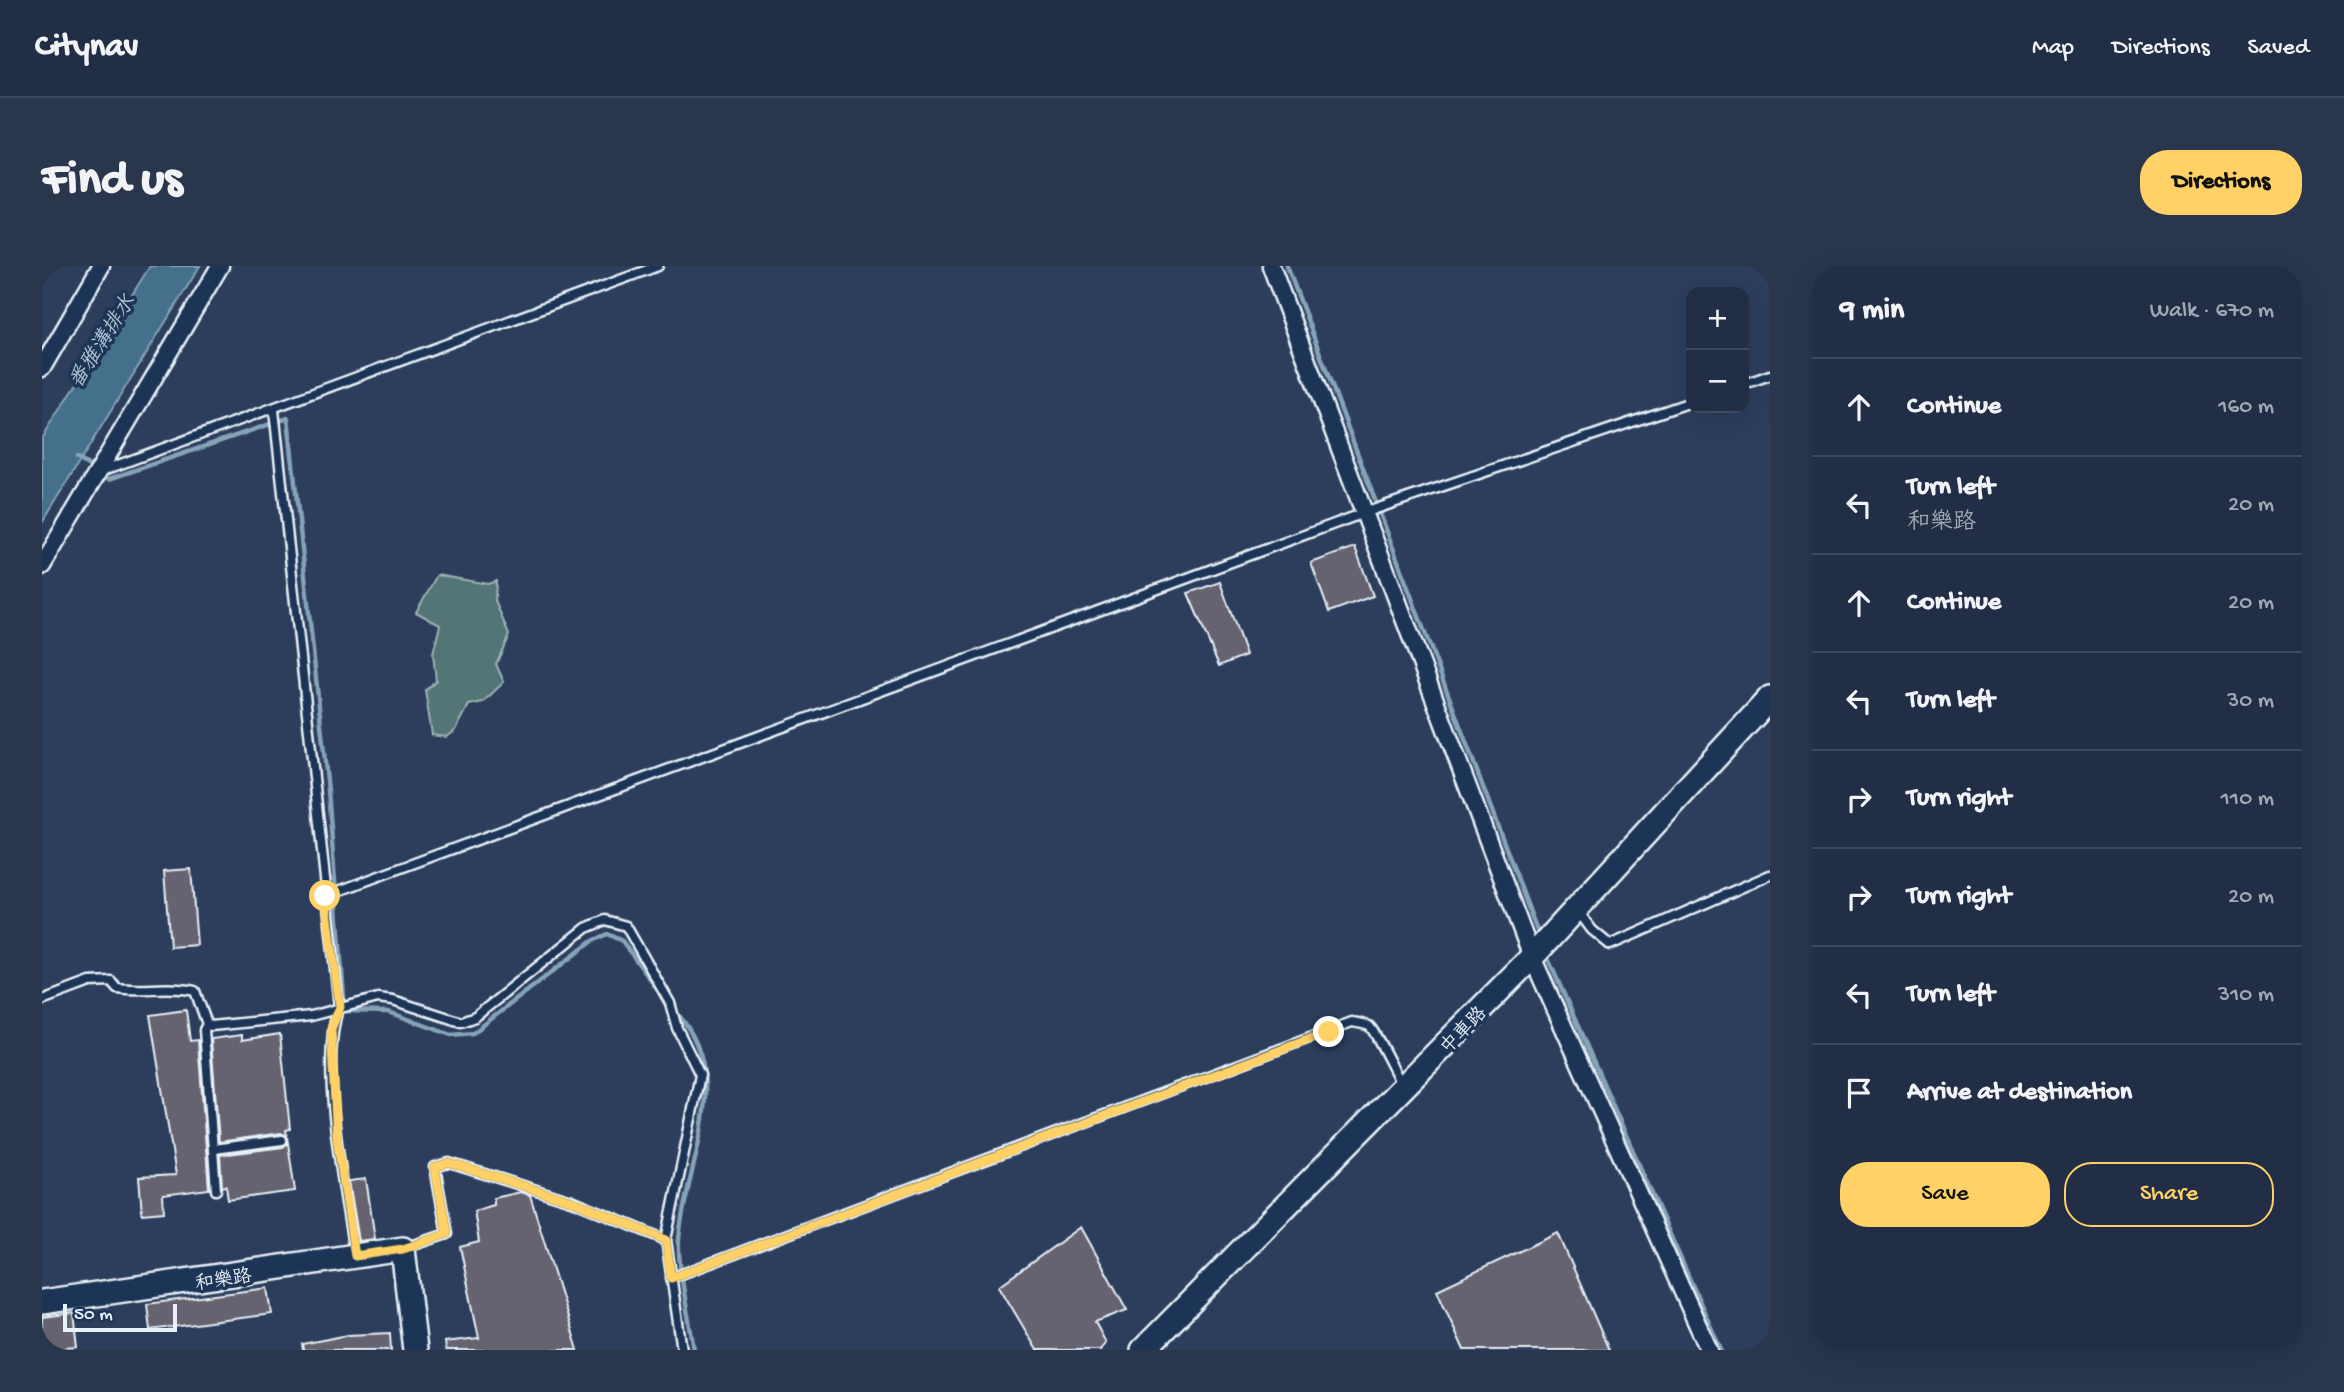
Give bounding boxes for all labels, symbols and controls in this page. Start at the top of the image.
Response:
text: Citynav [35,29,138,67]
text: Map [2032,34,2074,63]
text: Directions [2112,34,2210,63]
text: Saved [2248,34,2309,63]
button: Directions [2140,150,2302,215]
text: Find us [42,153,182,211]
map controls [1686,287,1749,413]
button: + [1686,287,1749,350]
water label: 番雅溝排水 [64,290,143,394]
text: 9 min [1840,294,1904,329]
text: Walk · 670 m [2150,298,2274,325]
button: − [1686,350,1749,413]
icon: ahead [1840,388,1878,426]
text: Continue [1907,392,2001,423]
text: 160 m [2218,394,2274,421]
text: Turn left [1907,473,1995,504]
icon: left [1840,486,1878,524]
text: 20 m [2228,492,2274,519]
text: 和樂路 [1907,510,1976,537]
icon: ahead [1840,584,1878,622]
text: Continue [1907,588,2001,619]
text: 20 m [2228,590,2274,617]
icon: left [1840,682,1878,720]
text: Turn left [1907,686,1995,717]
text: 30 m [2227,688,2274,715]
icon: right [1840,780,1878,818]
text: Turn right [1907,784,2011,815]
text: 110 m [2221,786,2274,813]
icon: right [1840,878,1878,916]
route start [309,880,340,911]
text: Turn right [1907,882,2011,913]
text: 20 m [2228,884,2274,911]
icon: left [1840,976,1878,1014]
text: Turn left [1907,980,1995,1011]
text: 310 m [2218,982,2274,1009]
street label: 中車路 [1436,1002,1493,1060]
route end [1313,1016,1344,1047]
icon: arrive [1840,1074,1878,1112]
text: Arrive at destination [1907,1078,2132,1109]
button: Save [1840,1162,2050,1227]
button: Share [2064,1162,2274,1227]
street label: 和樂路 [193,1265,254,1297]
scale bar [63,1301,177,1333]
text: 50 m [74,1304,113,1327]

